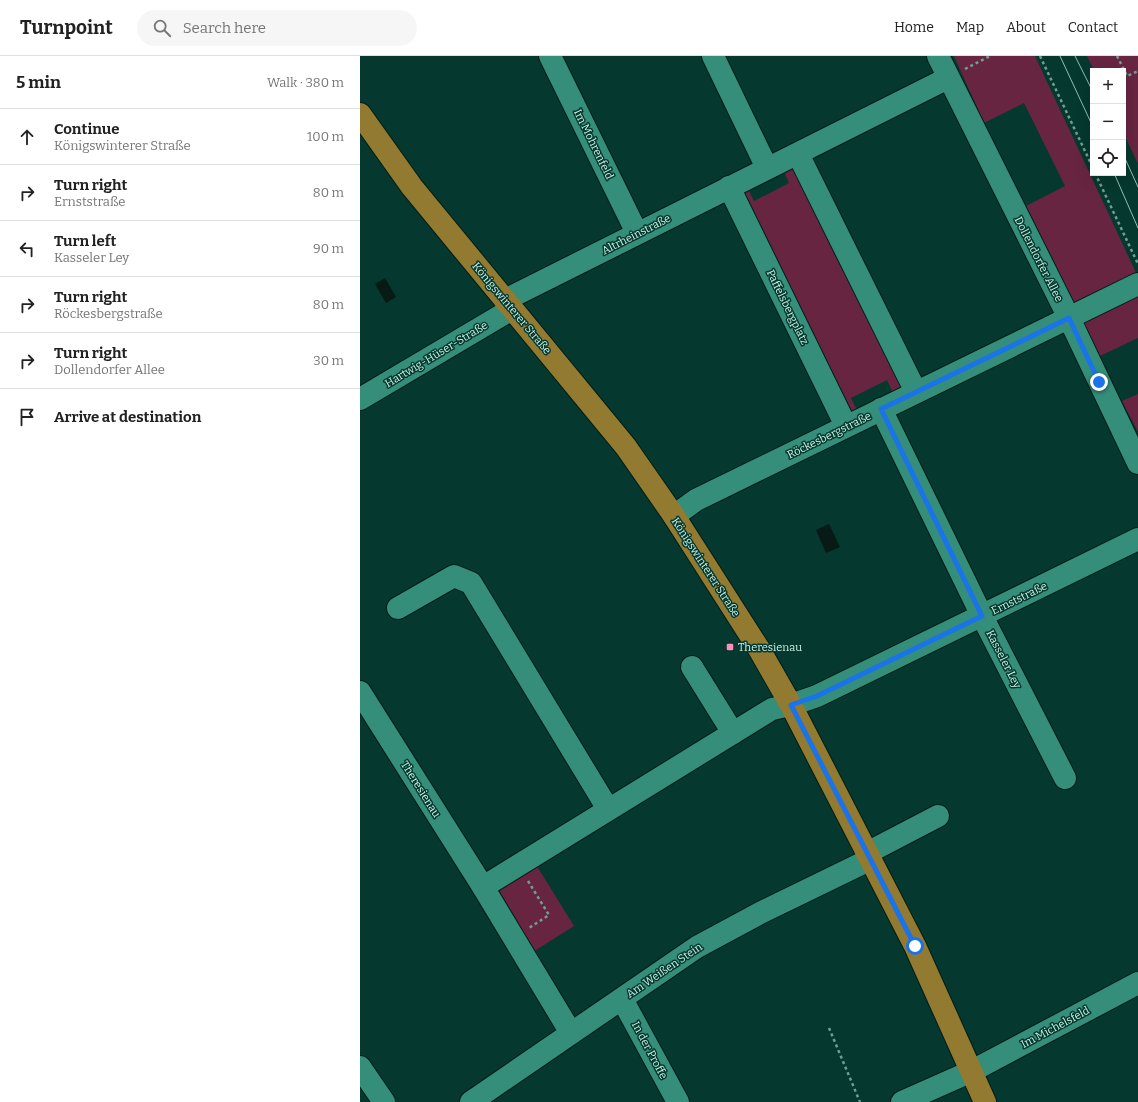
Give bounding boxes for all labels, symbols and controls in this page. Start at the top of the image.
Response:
search box [137,10,417,46]
text: Turnpoint [20,16,113,39]
icon: search [151,17,173,39]
text: Search here [183,19,266,37]
text: Home [894,19,934,36]
text: Map [956,19,984,36]
text: About [1006,19,1046,36]
text: Contact [1068,19,1118,36]
map controls [1090,68,1126,176]
button: + [1090,68,1126,104]
text: 5 min [16,72,61,93]
text: Walk · 380 m [267,75,344,90]
button: − [1090,104,1126,140]
street label: Im Mohrenfeld [571,107,616,182]
text: Continue [54,120,120,138]
icon: ahead [16,126,38,148]
text: 100 m [307,129,344,144]
text: Königswinterer Straße [54,138,191,153]
button: locate [1090,140,1126,176]
text: Turn right [54,176,127,194]
icon: right [16,182,38,204]
text: 80 m [313,185,344,200]
text: Ernststraße [54,194,125,209]
street label: Altrheinstraße [600,212,673,257]
street label: Dollendorfer Allee [1011,214,1066,304]
text: Turn left [54,232,116,250]
icon: left [16,238,38,260]
text: 90 m [313,241,344,256]
text: Kasseler Ley [54,250,129,265]
street label: Königswinterer Straße [470,260,554,357]
street label: Paffelsbergplatz [764,268,811,347]
text: Turn right [54,288,127,306]
icon: right [16,294,38,316]
text: 80 m [313,297,344,312]
text: Röckesbergstraße [54,306,163,321]
street label: Hartwig-Hüser-Straße [383,319,490,390]
text: Turn right [54,344,127,362]
icon: right [16,350,38,372]
text: 30 m [313,353,344,368]
text: Dollendorfer Allee [54,362,165,377]
route end [1090,373,1108,391]
icon: arrive [16,406,38,428]
text: Arrive at destination [54,408,201,426]
street label: Röckesbergstraße [785,409,873,461]
street label: Königswinterer Straße [669,515,742,619]
street label: Ernststraße [989,579,1049,618]
street label: Kasseler Ley [983,628,1024,691]
place label: Theresienau [738,641,802,654]
marker: Theresienau [725,642,735,652]
street label: Theresienau [398,759,443,820]
route start [906,937,924,955]
street label: Am Weißen Stein [624,940,705,1001]
street label: Im Michelsfeld [1019,1004,1092,1051]
street label: In der Proffe [629,1019,670,1081]

